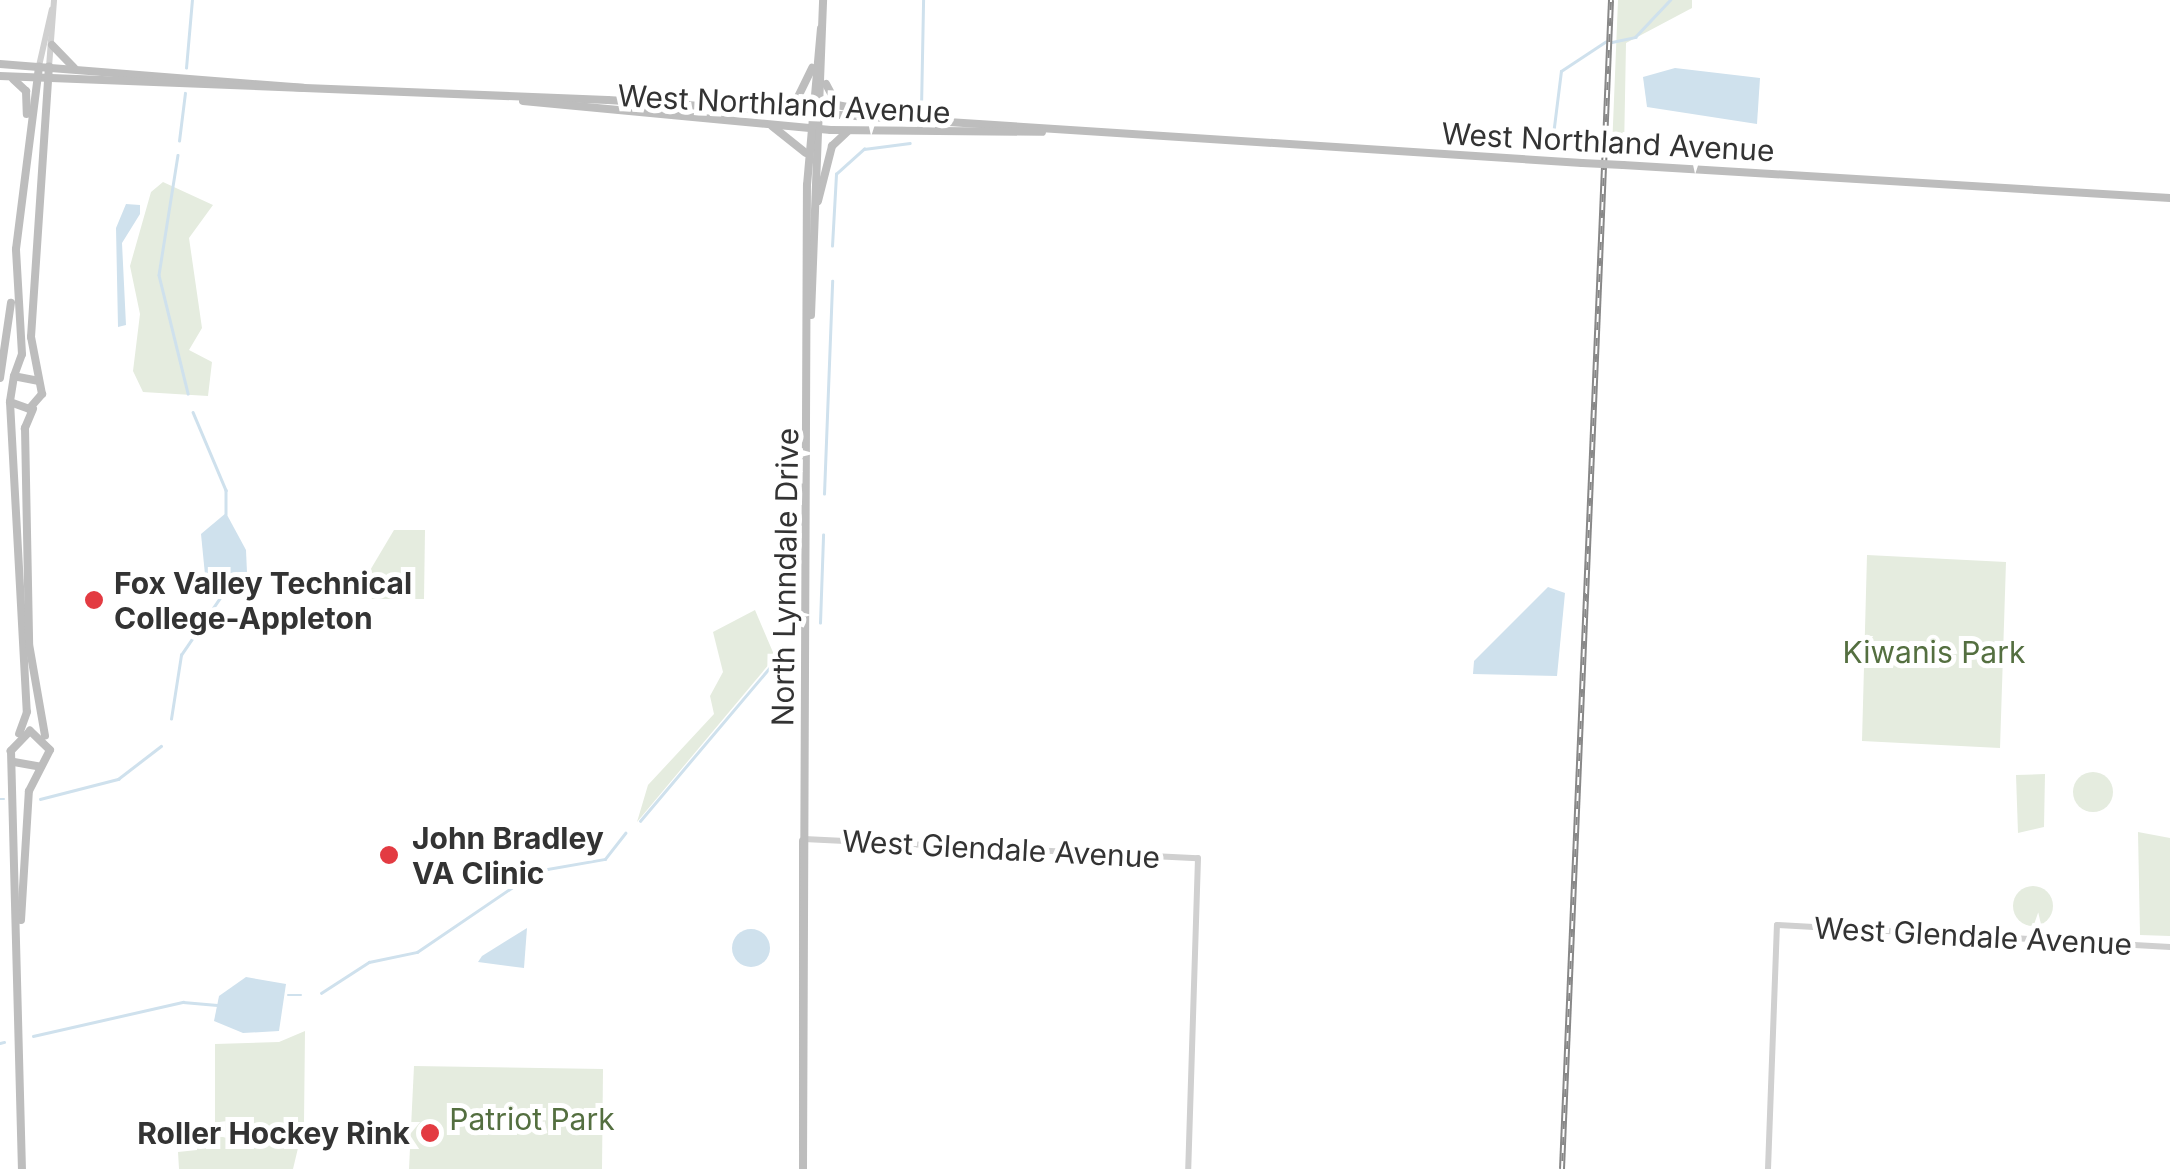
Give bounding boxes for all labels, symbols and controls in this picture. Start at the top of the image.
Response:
street label: West Northland Avenue [617,77,951,131]
street label: West Northland Avenue [1441,115,1775,169]
street label: North Lynndale Drive [764,427,806,727]
place label: Fox Valley Technical College-Appleton [114,565,412,636]
marker: Fox Valley Technical College-Appleton [83,589,105,611]
park label: Kiwanis Park [1843,634,2025,670]
place label: John Bradley VA Clinic [412,820,604,890]
street label: West Glendale Avenue [841,823,1161,875]
marker: John Bradley VA Clinic [376,842,402,868]
street label: West Glendale Avenue [1813,910,2133,962]
park label: Patriot Park [449,1101,615,1137]
place label: Roller Hockey Rink [137,1115,410,1151]
marker: Roller Hockey Rink [419,1122,441,1144]

